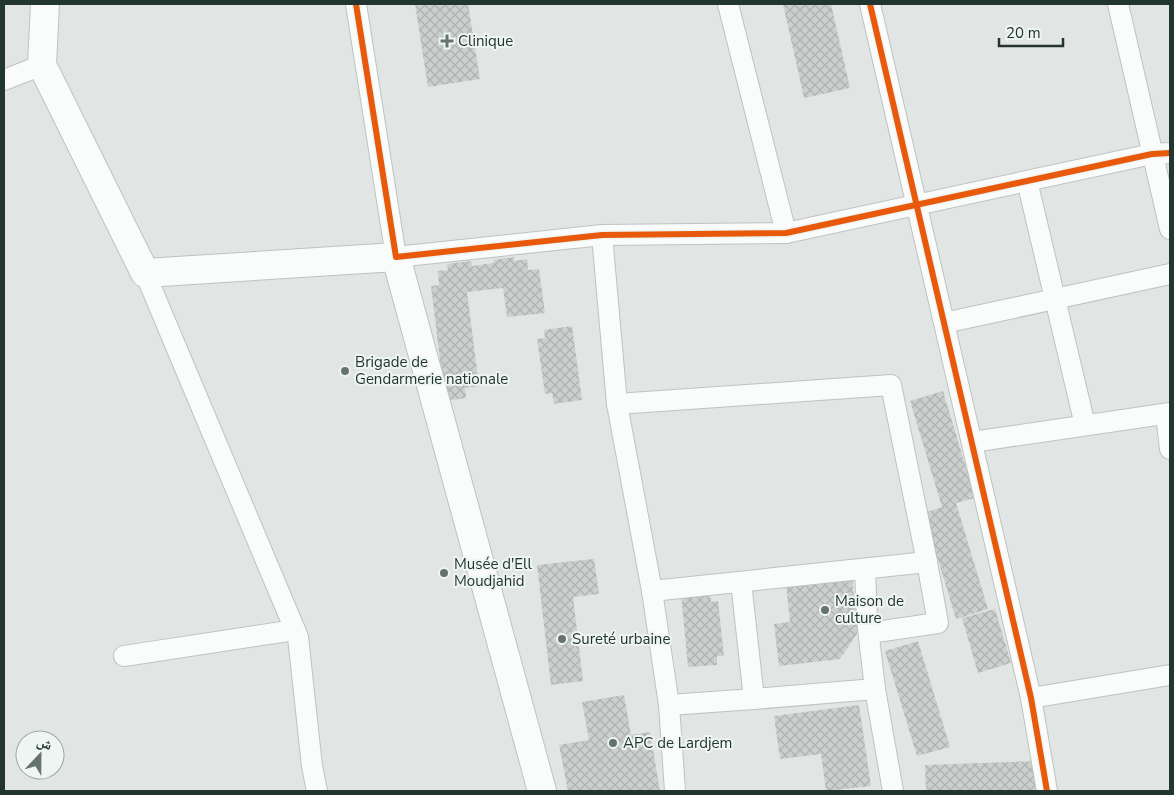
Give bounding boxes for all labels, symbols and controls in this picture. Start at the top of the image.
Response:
scale bar [999,15,1063,47]
text: 20 m [1006,23,1041,43]
place label: Clinique [458,31,513,51]
marker: Clinique [440,34,454,48]
place label: Brigade de Gendarmerie nationale [355,352,508,389]
marker: Brigade de Gendarmerie nationale [339,365,351,377]
place label: Musée d'Ell Moudjahid [454,554,533,591]
marker: Musée d'Ell Moudjahid [438,567,450,579]
place label: Maison de culture [835,591,904,628]
marker: Maison de culture [819,604,831,616]
place label: Sureté urbaine [572,629,670,649]
marker: Sureté urbaine [556,633,568,645]
north arrow [15,730,65,780]
text: ش [34,732,55,755]
place label: APC de Lardjem [623,733,732,753]
marker: APC de Lardjem [607,737,619,749]

